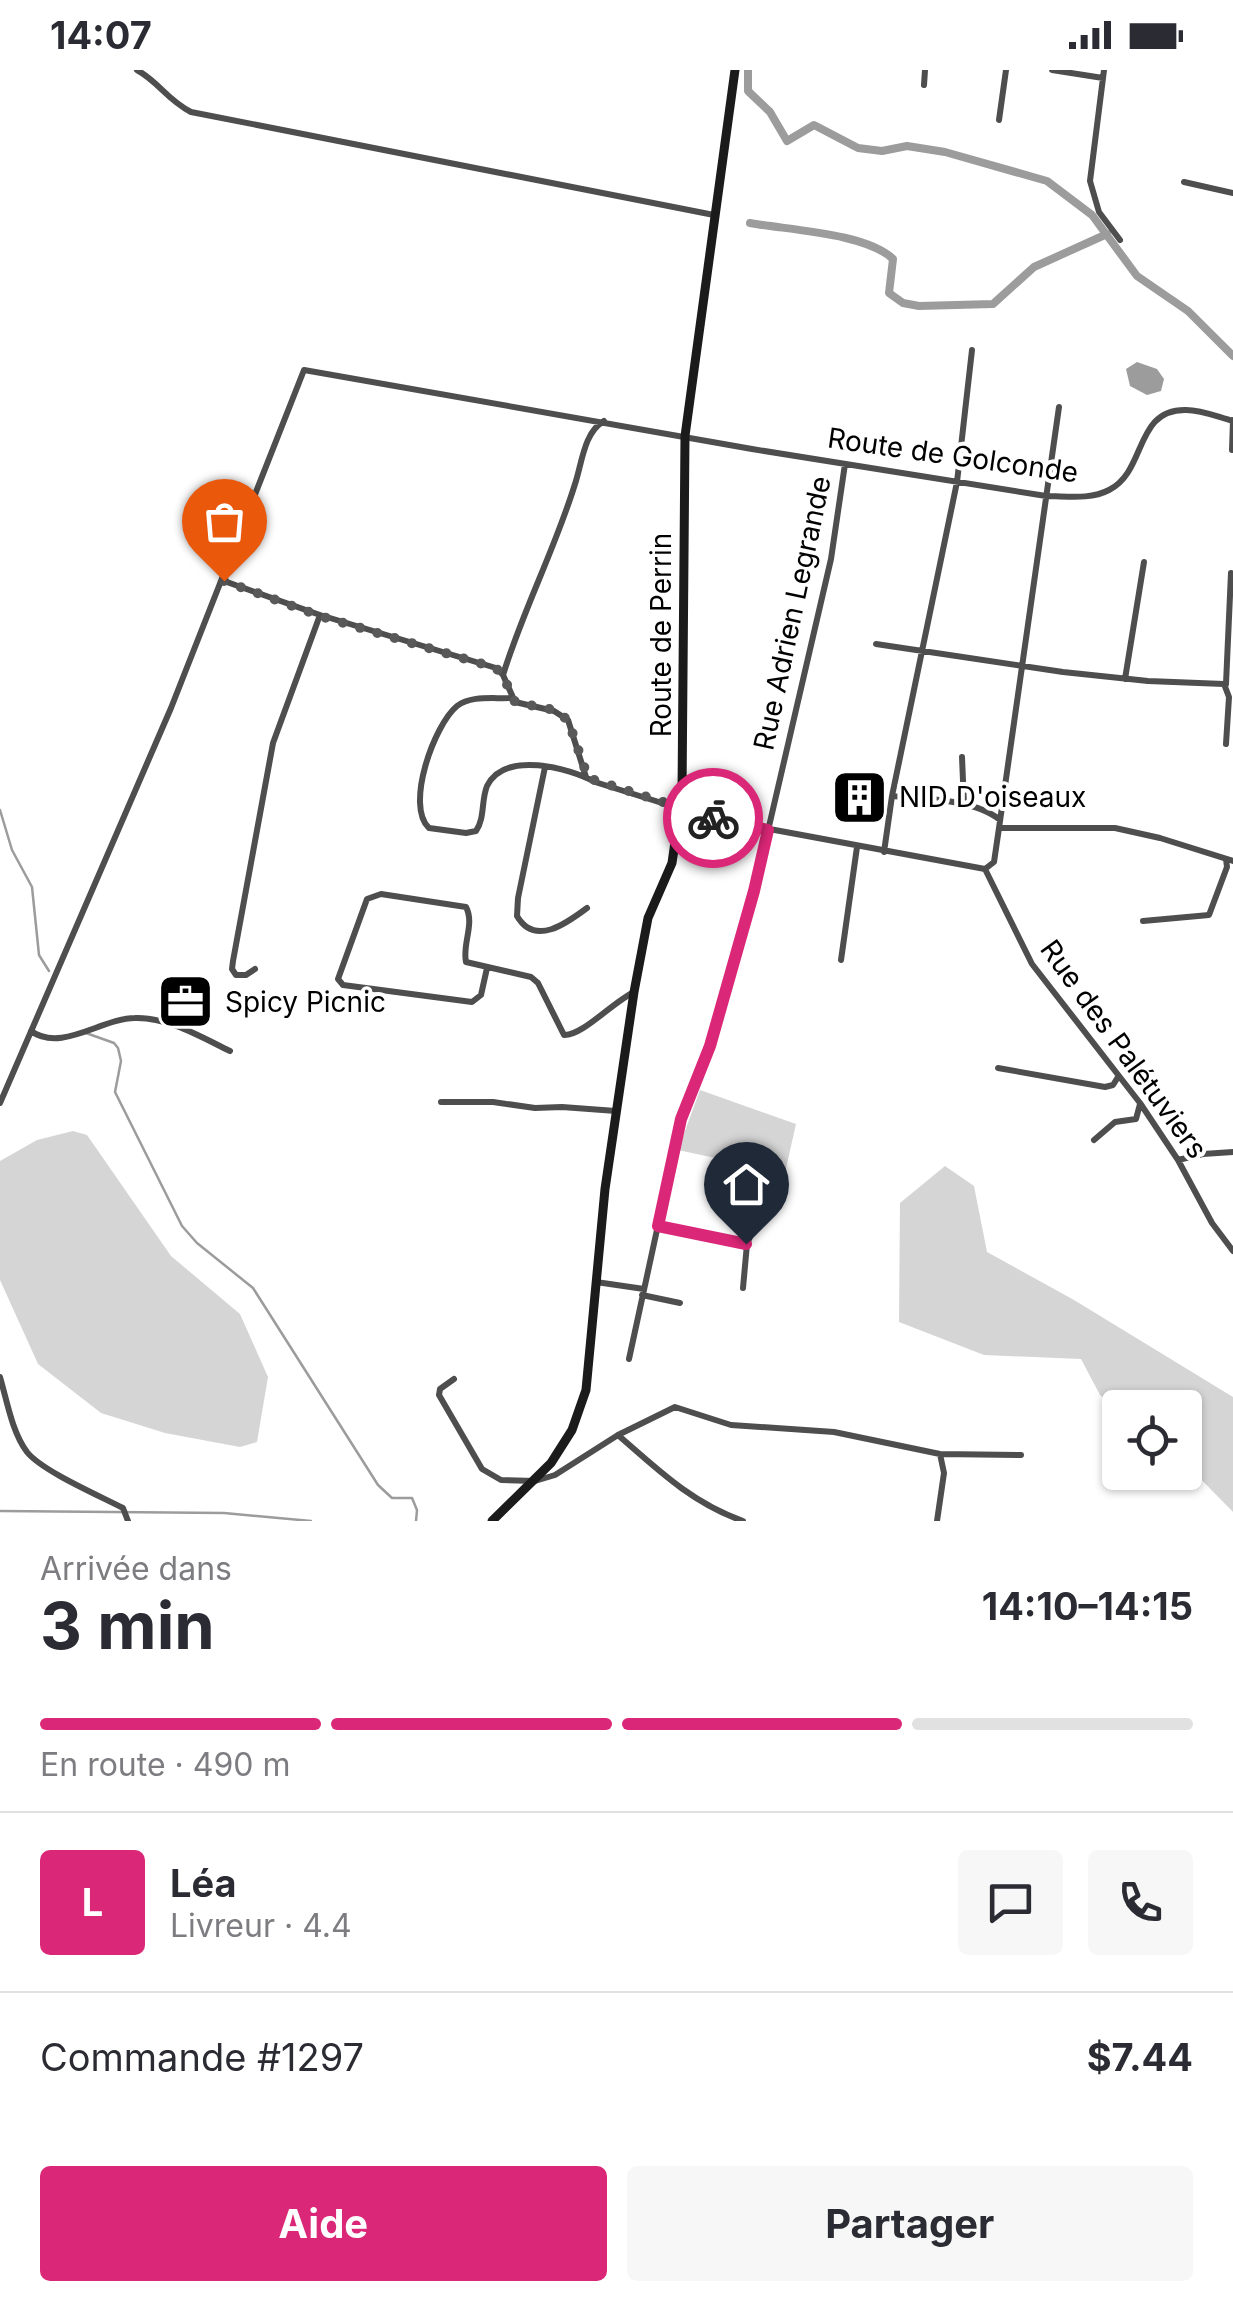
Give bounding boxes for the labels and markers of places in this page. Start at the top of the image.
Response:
pin [182,479,267,582]
building icon: NID D'oiseaux [830,767,890,827]
place label: NID D'oiseaux [899,780,1086,814]
office icon: Spicy Picnic [156,972,216,1032]
place label: Spicy Picnic [225,985,386,1019]
pin [704,1142,789,1245]

